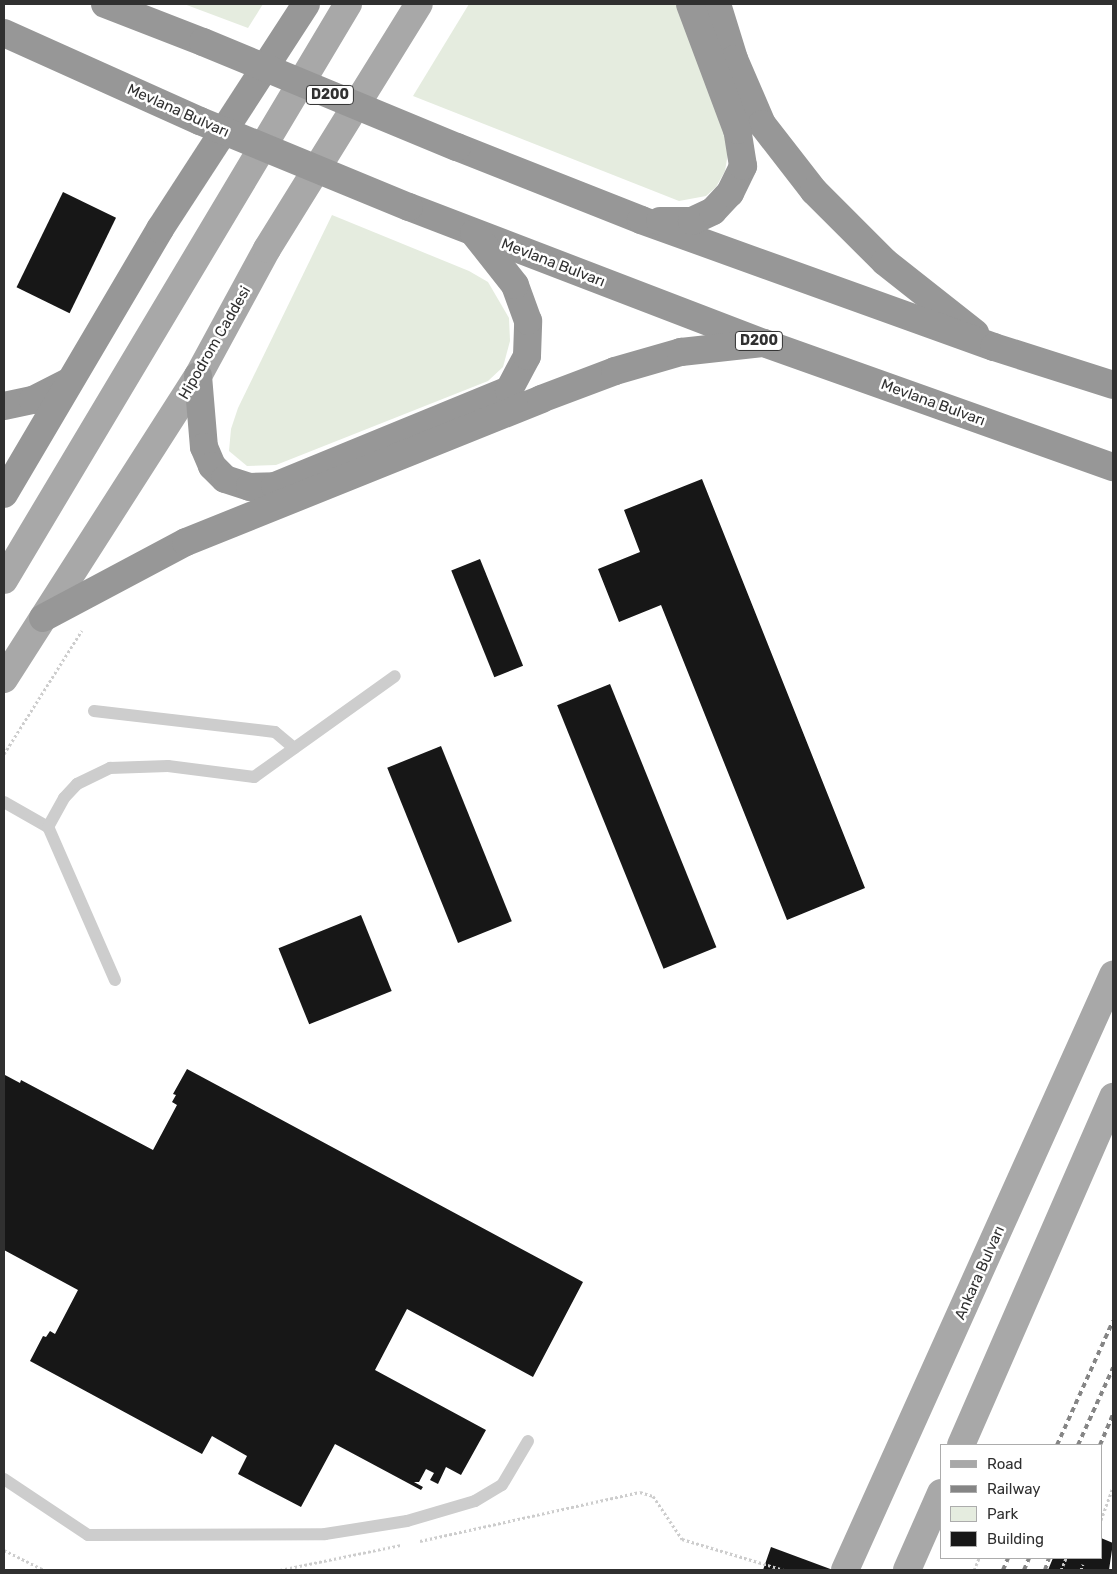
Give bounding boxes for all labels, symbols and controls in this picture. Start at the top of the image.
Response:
street label: Mevlana Bulvarı [124,80,232,142]
road number: D200 [305,84,355,106]
street label: Mevlana Bulvarı [499,235,607,291]
street label: Hipodrom Caddesi [175,283,255,403]
road number: D200 [734,330,784,352]
street label: Mevlana Bulvarı [878,376,988,430]
street label: Ankara Bulvarı [951,1223,1009,1323]
legend [940,1444,1102,1559]
text: Road [987,1455,1023,1473]
text: Railway [987,1480,1041,1498]
text: Park [987,1505,1018,1523]
text: Building [987,1530,1044,1548]

